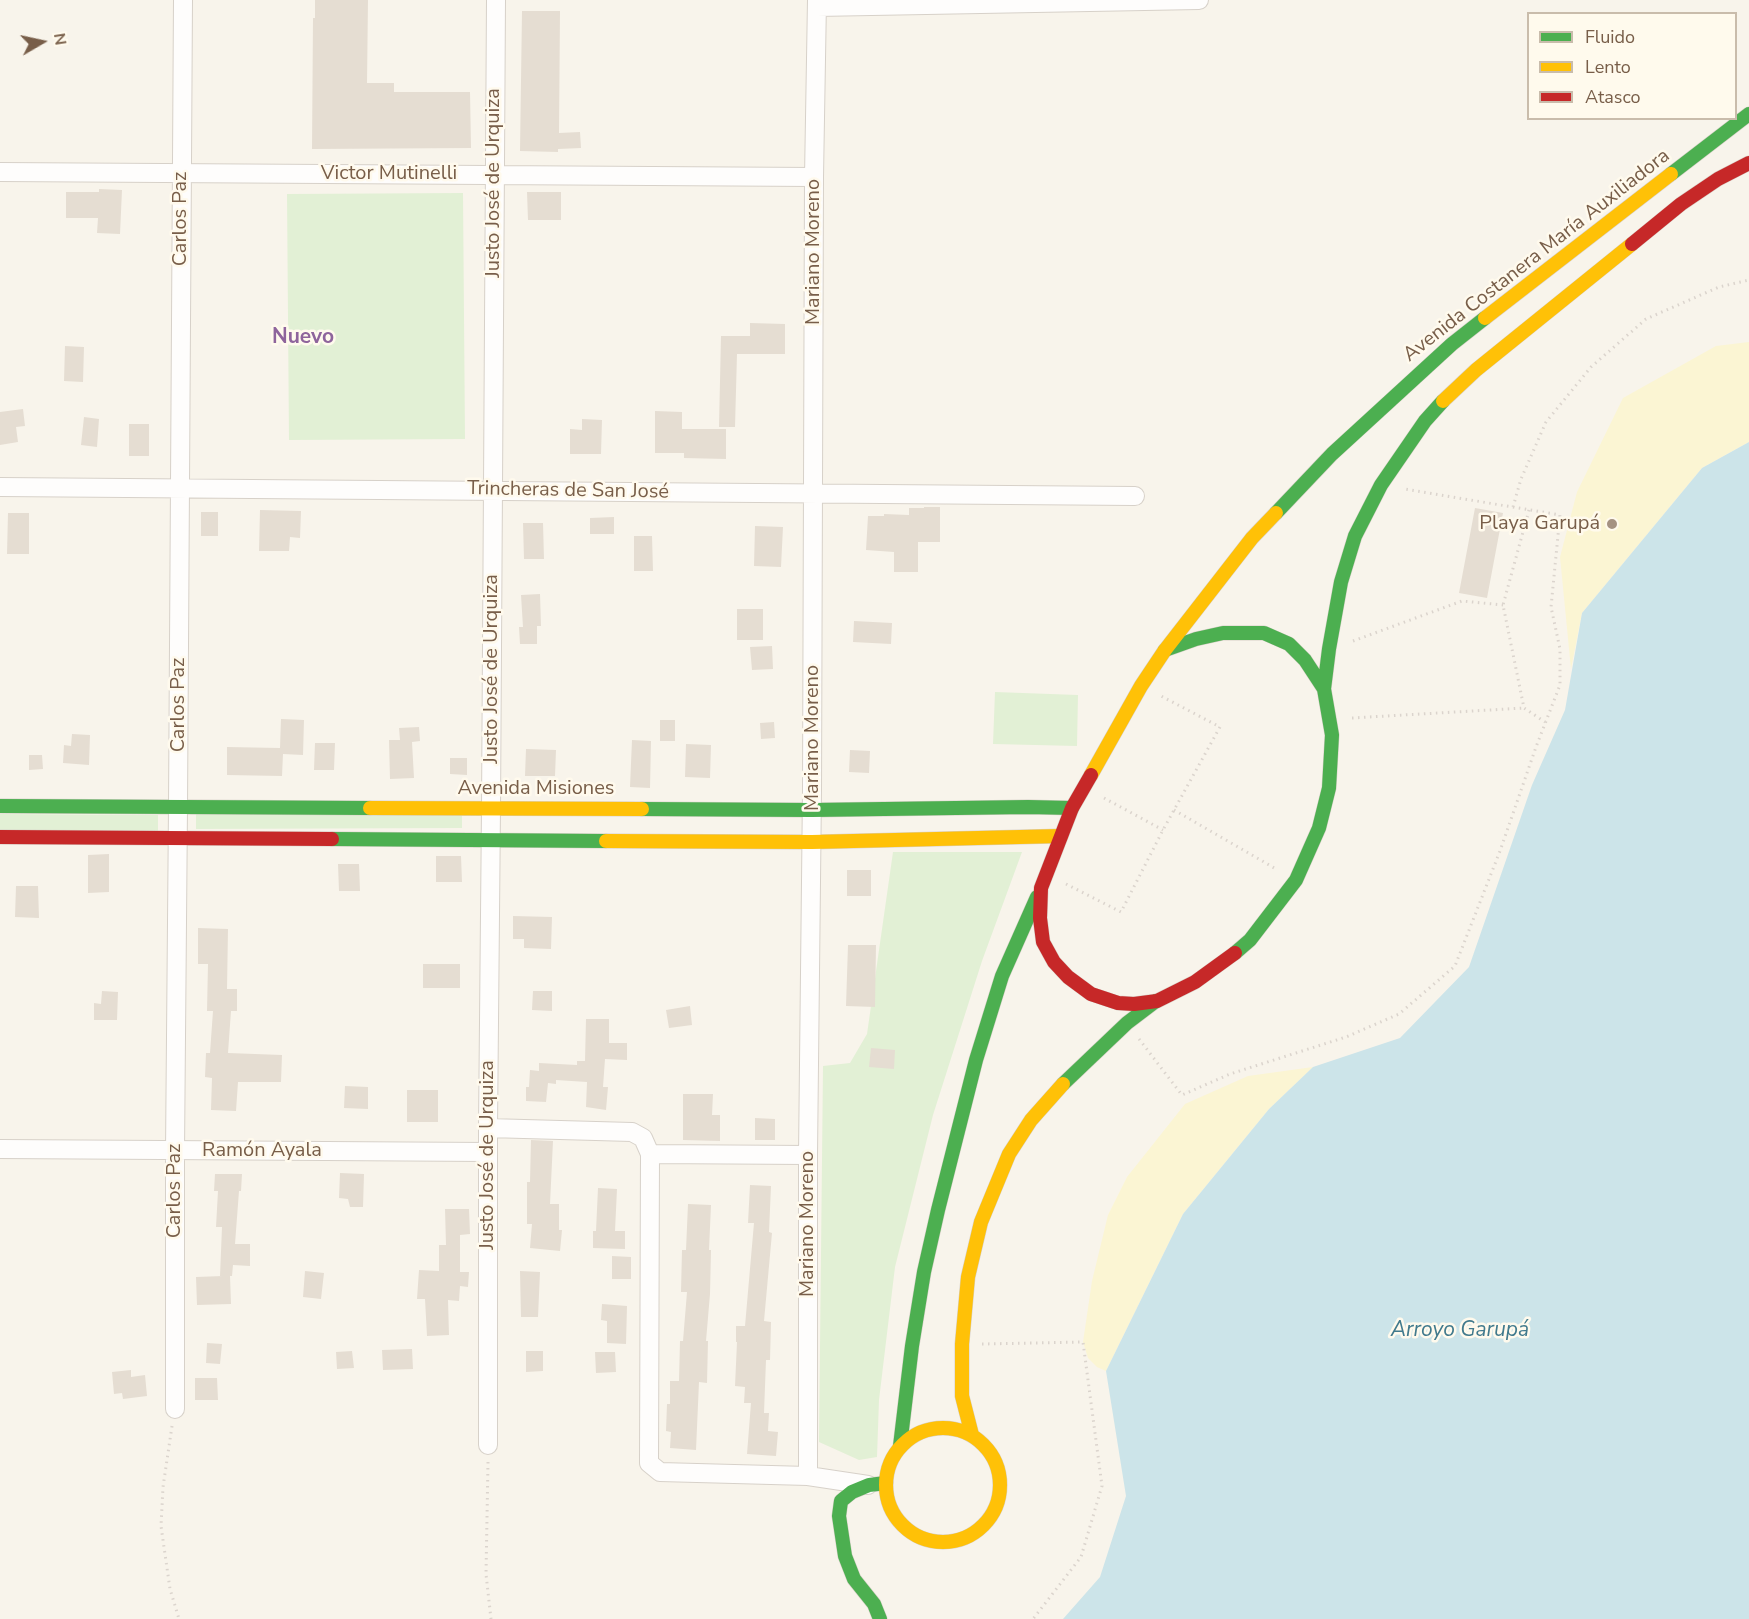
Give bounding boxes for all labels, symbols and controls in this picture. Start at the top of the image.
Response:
north arrow [12,12,72,72]
legend [1527,12,1737,120]
text: Fluido [1585,25,1635,49]
text: N [48,32,72,47]
text: Lento [1585,55,1631,79]
text: Atasco [1585,85,1641,109]
street label: Justo José de Urquiza [482,88,506,278]
street label: Avenida Costanera María Auxiliadora [1399,144,1675,368]
street label: Victor Mutinelli [321,162,457,186]
street label: Carlos Paz [169,172,193,266]
street label: Mariano Moreno [802,179,826,325]
district label: Nuevo [272,325,334,351]
street label: Trincheras de San José [467,477,669,505]
place label: Playa Garupá [1479,512,1600,536]
marker: Playa Garupá [1605,517,1619,531]
street label: Justo José de Urquiza [480,574,504,764]
street label: Carlos Paz [167,658,191,752]
street label: Mariano Moreno [801,665,825,811]
street label: Avenida Misiones [458,777,614,801]
street label: Justo José de Urquiza [476,1060,500,1250]
street label: Ramón Ayala [202,1139,322,1163]
street label: Carlos Paz [163,1144,187,1238]
street label: Mariano Moreno [796,1151,820,1297]
water label: Arroyo Garupá [1391,1318,1529,1344]

